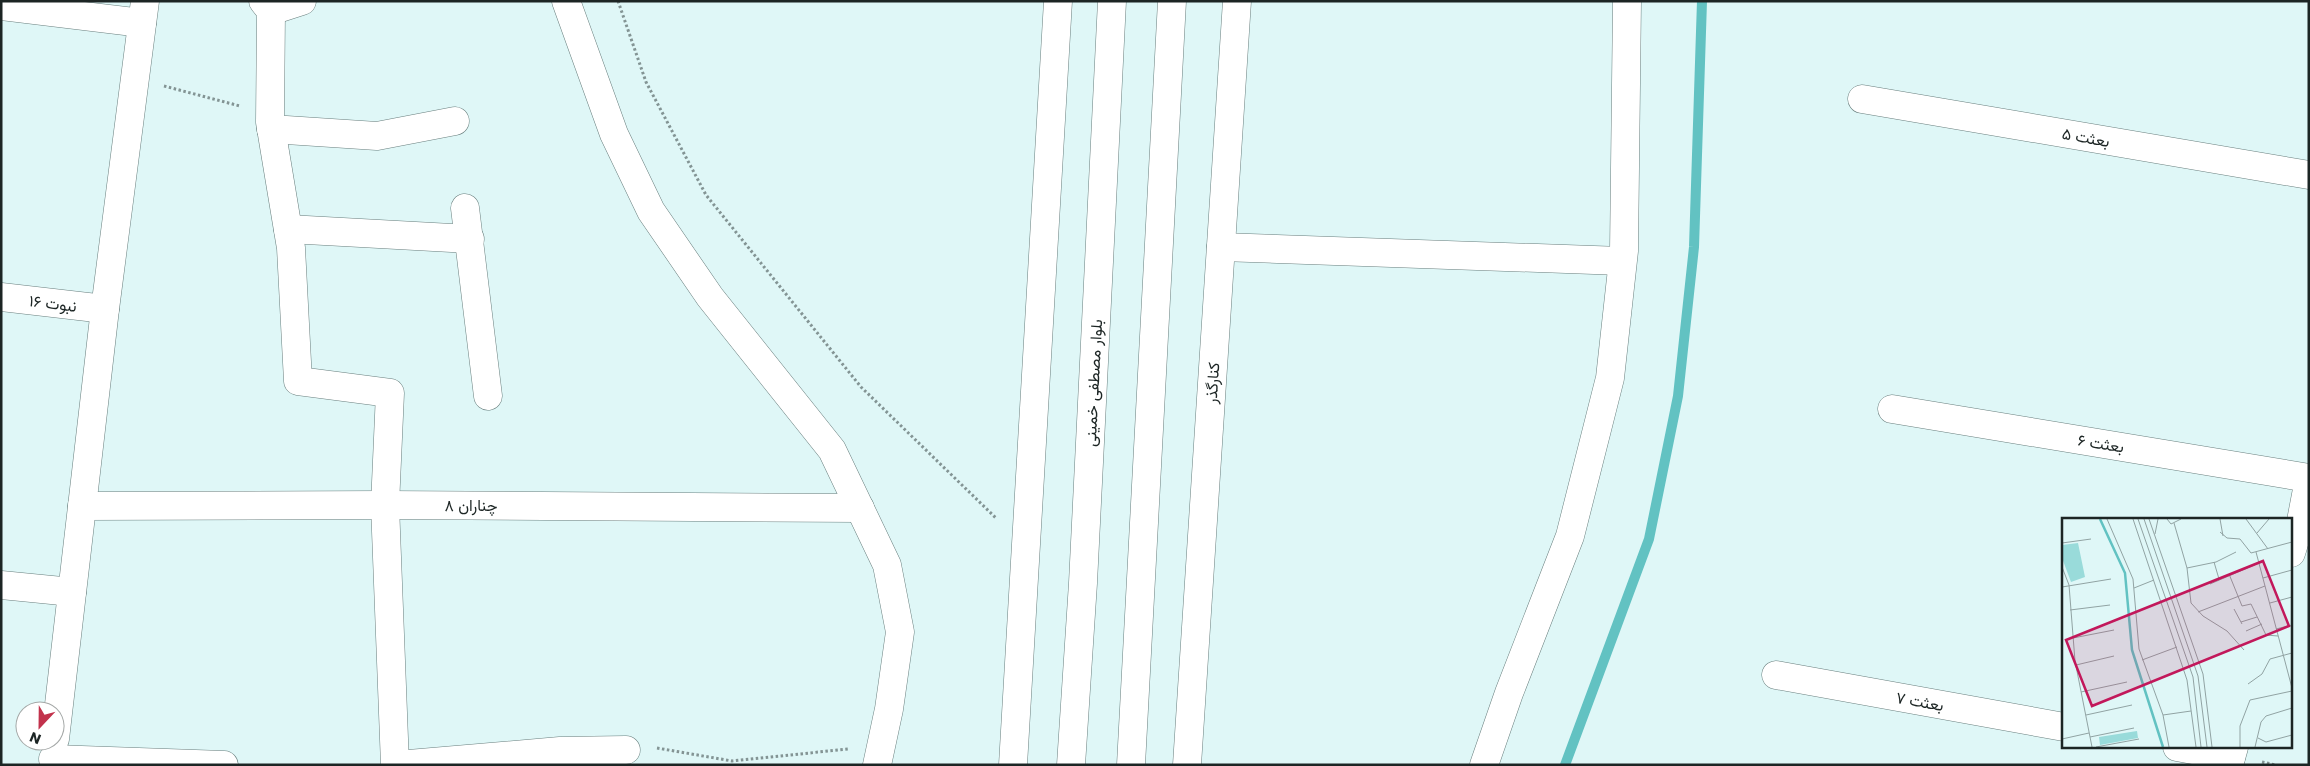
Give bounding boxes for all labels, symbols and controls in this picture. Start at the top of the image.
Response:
street label: بعثت ۵ [2060,122,2112,153]
street label: نبوت ۱۶ [28,289,78,318]
street label: بلوار مصطفی خمینی [1079,319,1108,447]
street label: کنارگذر [1200,361,1225,406]
street label: بعثت ۶ [2076,428,2126,458]
street label: چناران ۸ [445,494,498,517]
inset map [2062,518,2292,748]
street label: بعثت ۷ [1894,686,1946,717]
north arrow [15,701,65,751]
text: N [27,727,44,749]

